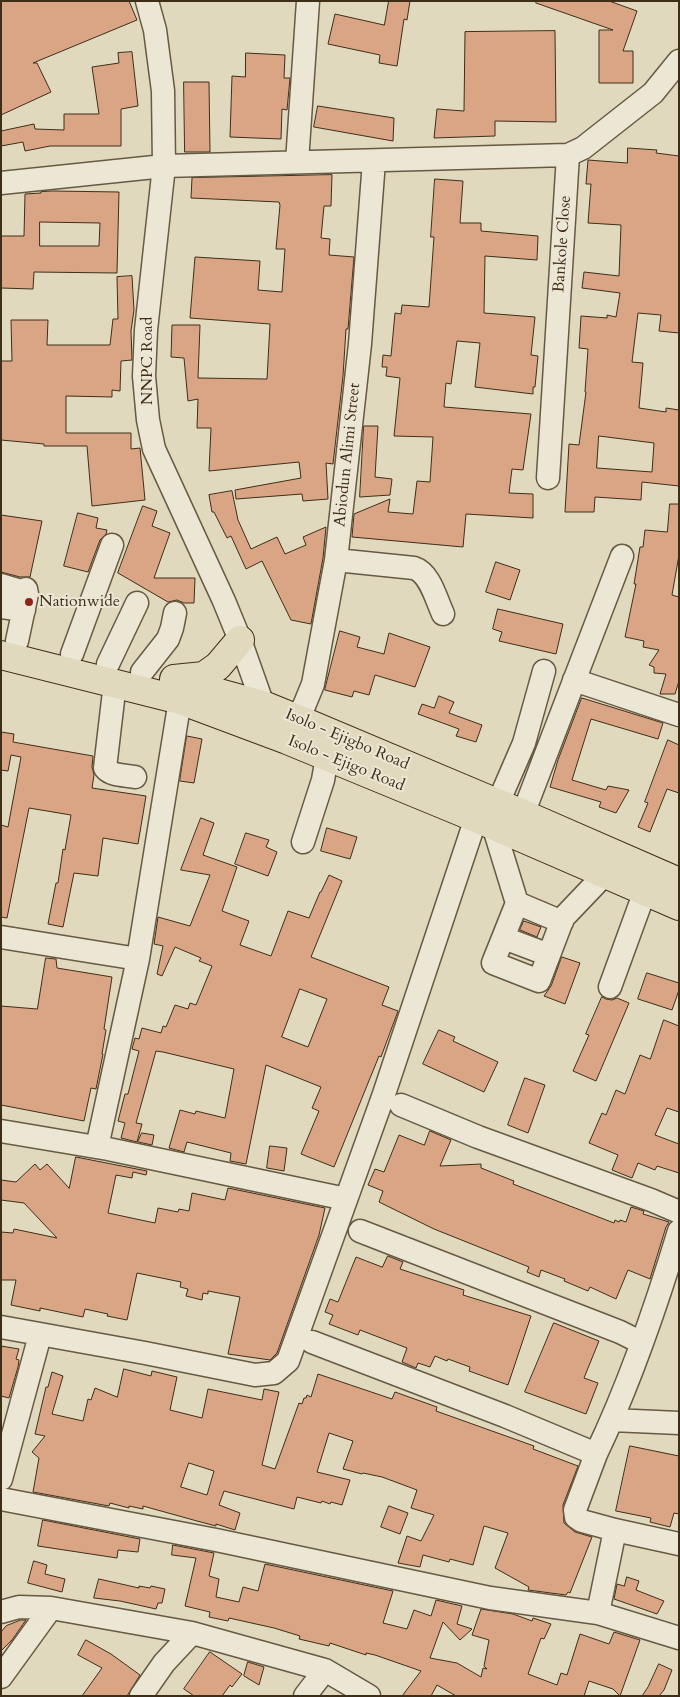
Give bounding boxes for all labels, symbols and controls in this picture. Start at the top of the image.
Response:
street label: Bankole Close [550,195,576,293]
street label: NNPC Road [138,317,158,405]
street label: Abiodun Alimi Street [331,382,365,528]
place label: Nationwide [39,592,120,612]
marker: Nationwide [23,596,35,608]
street label: Isolo - Ejigbo Road [282,705,412,775]
street label: Isolo - Ejigo Road [285,732,407,796]

